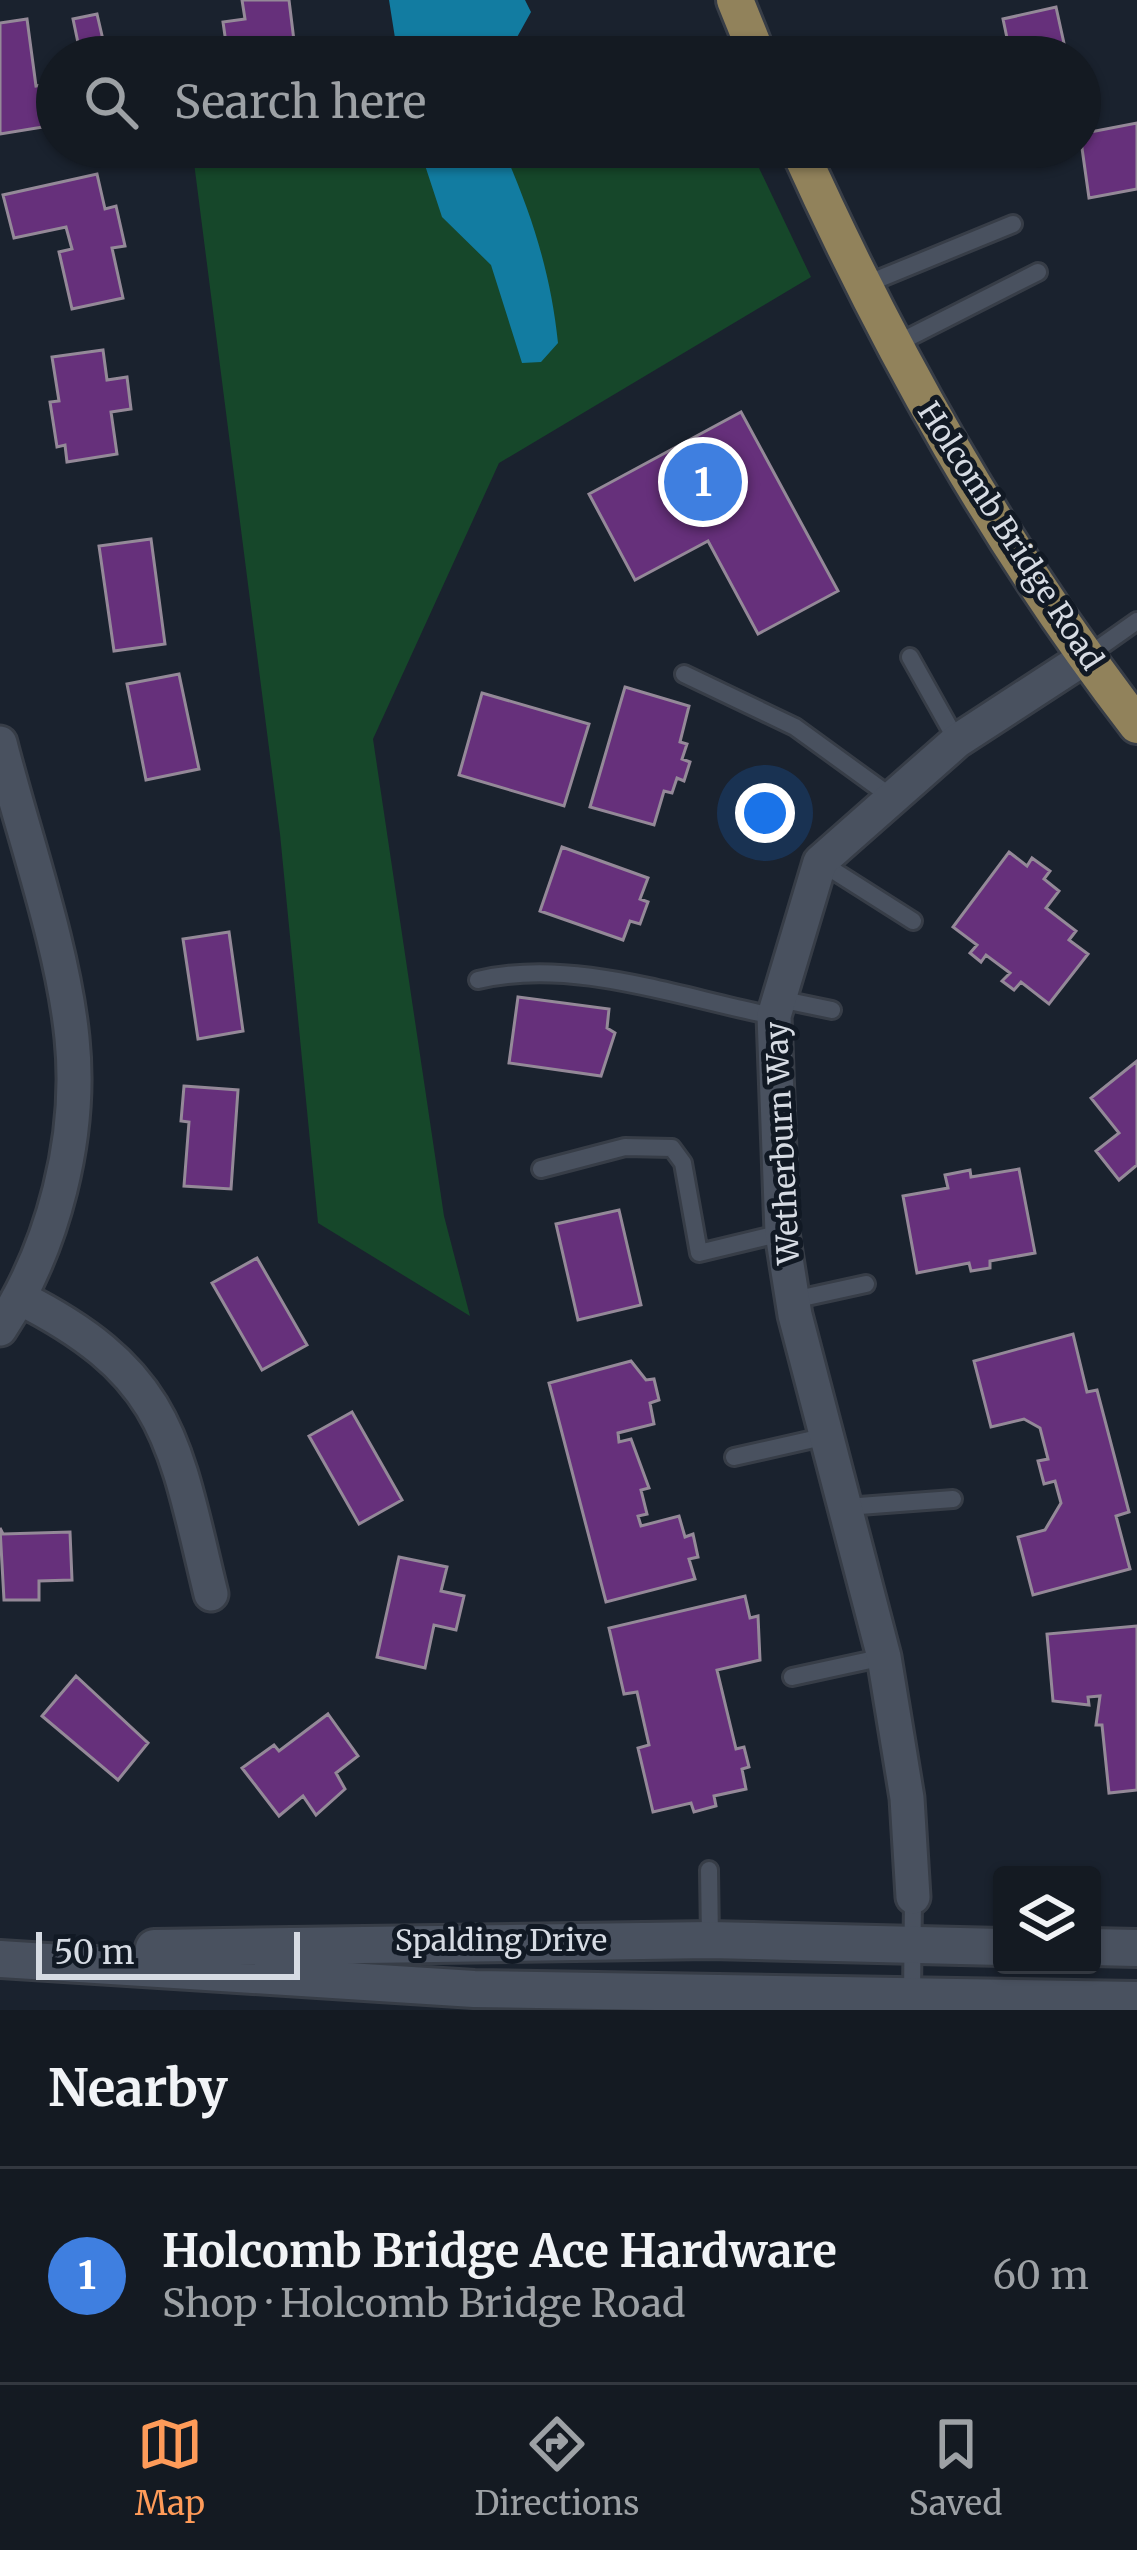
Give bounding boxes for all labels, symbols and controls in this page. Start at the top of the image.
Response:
search box [36,36,1101,168]
icon: search [78,69,144,135]
text: Search here [174,74,426,130]
street label: Holcomb Bridge Road [910,394,1112,676]
pin: 1 [664,437,742,527]
your location [735,783,795,843]
street label: Wetherburn Way [757,1020,807,1266]
map controls [993,1866,1101,1974]
button: layers [993,1866,1101,1974]
street label: Spalding Drive [395,1921,607,1959]
scale bar [36,1926,300,1979]
text: 50 m [54,1932,135,1973]
text: Nearby [48,2056,228,2120]
text: Holcomb Bridge Ace Hardware [162,2223,837,2279]
text: 1 [78,2251,96,2300]
text: 60 m [992,2251,1089,2300]
text: Shop · Holcomb Bridge Road [162,2279,685,2328]
tab: Map [135,2411,205,2524]
tab: Directions [474,2411,639,2524]
tab: Saved [909,2411,1002,2524]

